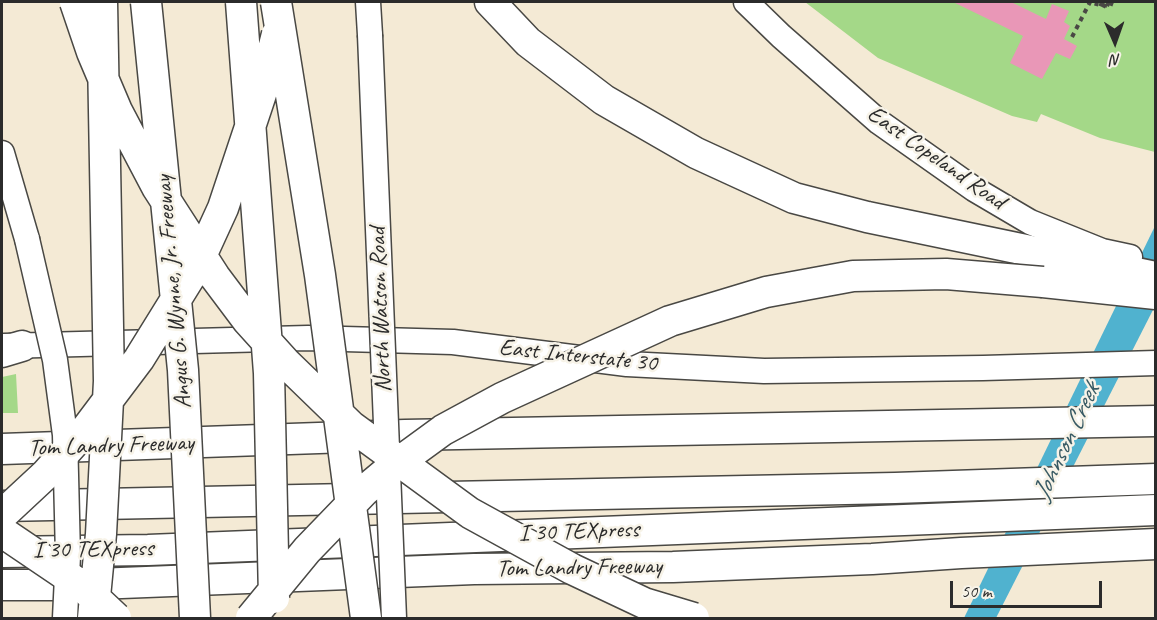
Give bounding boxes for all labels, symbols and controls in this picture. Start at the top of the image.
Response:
north arrow [1085,12,1145,72]
text: N [1110,50,1121,70]
street label: East Copeland Road [861,100,1011,216]
street label: Angus G. Wynne, Jr. Freeway [149,174,199,410]
street label: North Watson Road [364,227,398,393]
street label: East Interstate 30 [498,333,658,379]
water label: Johnson Creek [1027,379,1107,505]
street label: Tom Landry Freeway [28,429,194,463]
street label: I 30 TEXpress [518,516,640,548]
street label: I 30 TEXpress [33,535,153,565]
street label: Tom Landry Freeway [496,552,662,584]
scale bar [953,569,1104,607]
text: 50 m [961,580,992,602]

